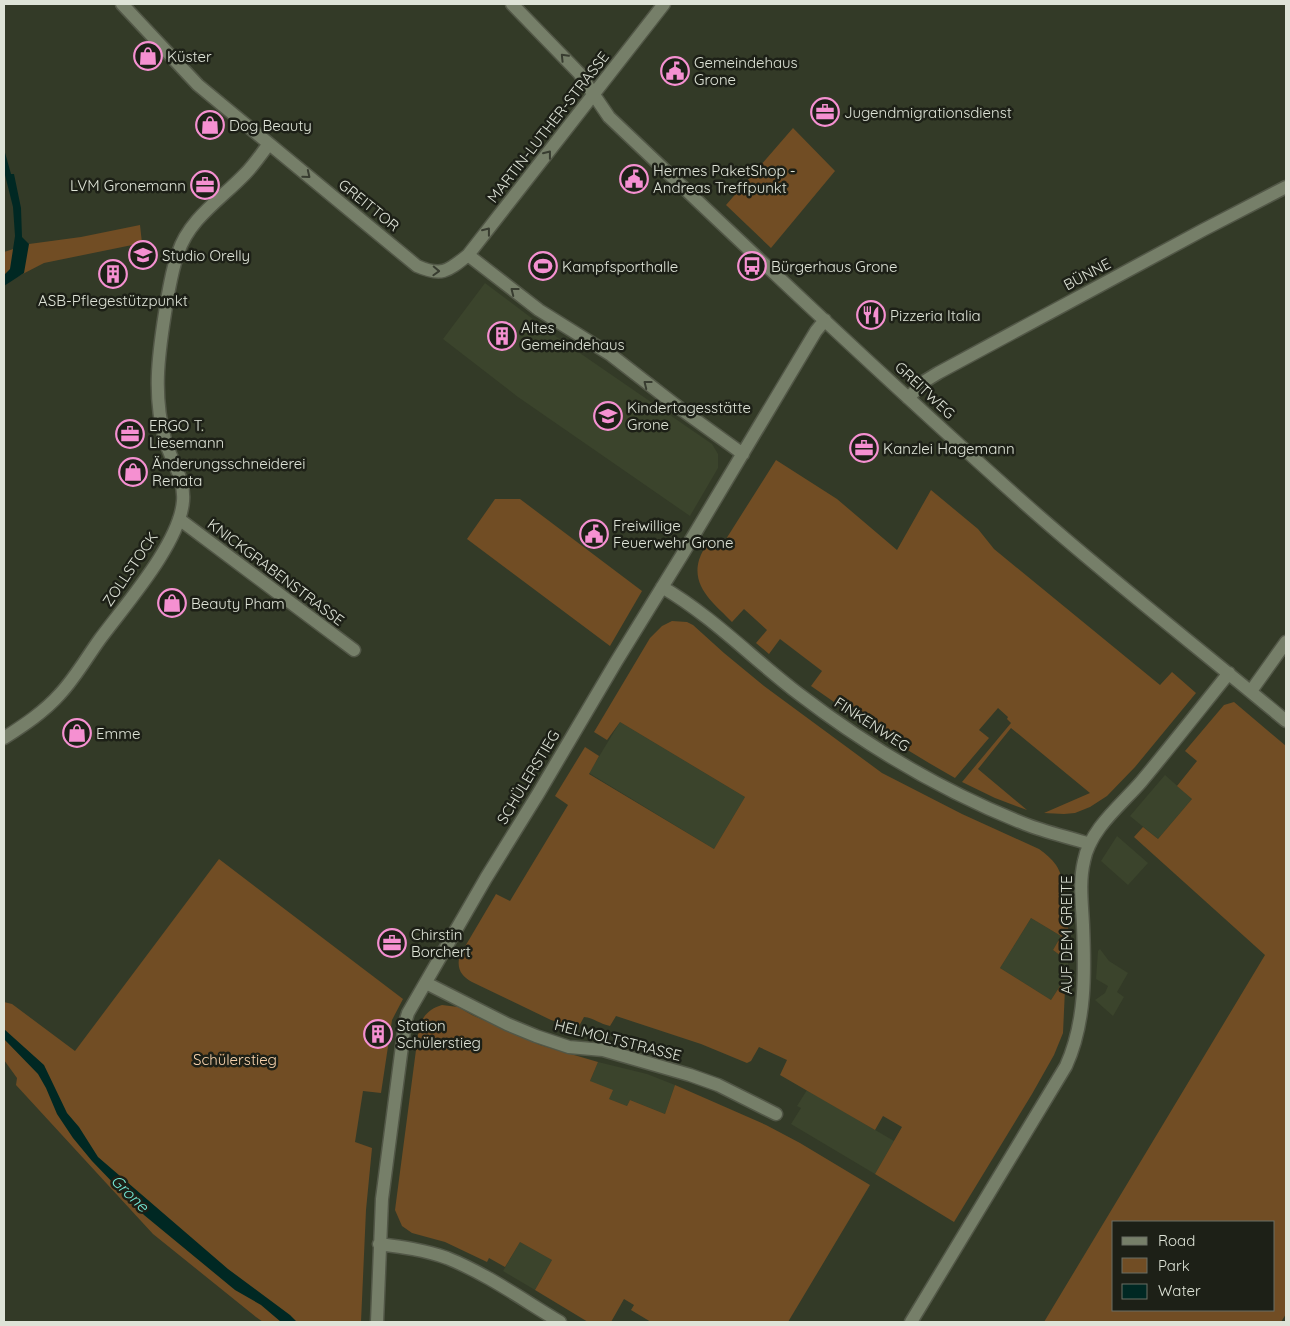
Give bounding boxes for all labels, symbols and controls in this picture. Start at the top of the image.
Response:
shop icon: Küster [133,41,163,71]
place label: Küster [167,47,212,66]
street label: MARTIN-LUTHER-STRASSE [483,48,613,206]
place label: Gemeindehaus Grone [694,53,798,89]
one-way arrow [561,54,570,63]
public building icon: Gemeindehaus Grone [660,56,690,86]
office icon: Jugendmigrationsdienst [810,97,840,127]
place label: Jugendmigrationsdienst [844,103,1012,122]
shop icon: Dog Beauty [195,110,225,140]
place label: Dog Beauty [229,116,312,135]
one-way arrow [542,151,550,160]
place label: Hermes PaketShop - Andreas Treffpunkt [653,161,796,197]
public building icon: Hermes PaketShop - Andreas Treffpunkt [619,164,649,194]
office icon: LVM Gronemann [190,170,220,200]
one-way arrow [301,170,310,178]
street label: GREITTOR [335,175,403,235]
place label: LVM Gronemann [70,176,186,195]
one-way arrow [482,228,490,237]
school or university icon: Studio Orelly [128,240,158,270]
place label: Studio Orelly [162,246,250,265]
sports icon: Kampfsporthalle [528,251,558,281]
bus stop icon: Bürgerhaus Grone [737,251,767,281]
street label: BÜNNE [1060,254,1114,294]
place label: Kampfsporthalle [562,257,678,276]
place label: Bürgerhaus Grone [771,257,897,276]
building icon: ASB-Pflegestützpunkt [98,259,128,289]
one-way arrow [432,265,440,276]
one-way arrow [511,288,520,296]
place label: ASB-Pflegestützpunkt [38,291,188,310]
restaurant icon: Pizzeria Italia [856,300,886,330]
place label: Pizzeria Italia [890,306,981,325]
place label: Altes Gemeindehaus [521,318,625,354]
building icon: Altes Gemeindehaus [487,321,517,351]
street label: GREITWEG [891,357,959,423]
one-way arrow [644,381,653,389]
place label: Kindertagesstätte Grone [627,398,751,434]
school or university icon: Kindertagesstätte Grone [593,401,623,431]
place label: ERGO T. Liesemann [149,416,224,452]
office icon: ERGO T. Liesemann [115,419,145,449]
office icon: Kanzlei Hagemann [849,433,879,463]
place label: Kanzlei Hagemann [883,439,1015,458]
place label: Änderungsschneiderei Renata [152,454,306,490]
shop icon: Änderungsschneiderei Renata [118,457,148,487]
street label: KNICKGRABENSTRASSE [204,514,348,630]
place label: Freiwillige Feuerwehr Grone [613,516,734,552]
public building icon: Freiwillige Feuerwehr Grone [579,519,609,549]
street label: ZOLLSTOCK [98,528,162,610]
shop icon: Beauty Pham [157,588,187,618]
place label: Beauty Pham [191,594,285,613]
street label: FINKENWEG [831,693,913,755]
shop icon: Emme [62,718,92,748]
place label: Emme [96,724,140,743]
street label: SCHÜLERSTIEG [492,726,564,828]
street label: AUF DEM GREITE [1057,876,1076,994]
place label: Chirstin Borchert [411,925,471,961]
office icon: Chirstin Borchert [377,928,407,958]
street label: HELMOLTSTRASSE [553,1015,683,1065]
place label: Station Schülerstieg [397,1016,481,1052]
building icon: Station Schülerstieg [363,1019,393,1049]
park label: Schülerstieg [193,1050,277,1069]
water label: Grone [107,1170,154,1216]
legend [1112,1221,1275,1311]
text: Road [1158,1231,1195,1250]
text: Park [1158,1256,1190,1275]
text: Water [1158,1281,1201,1300]

